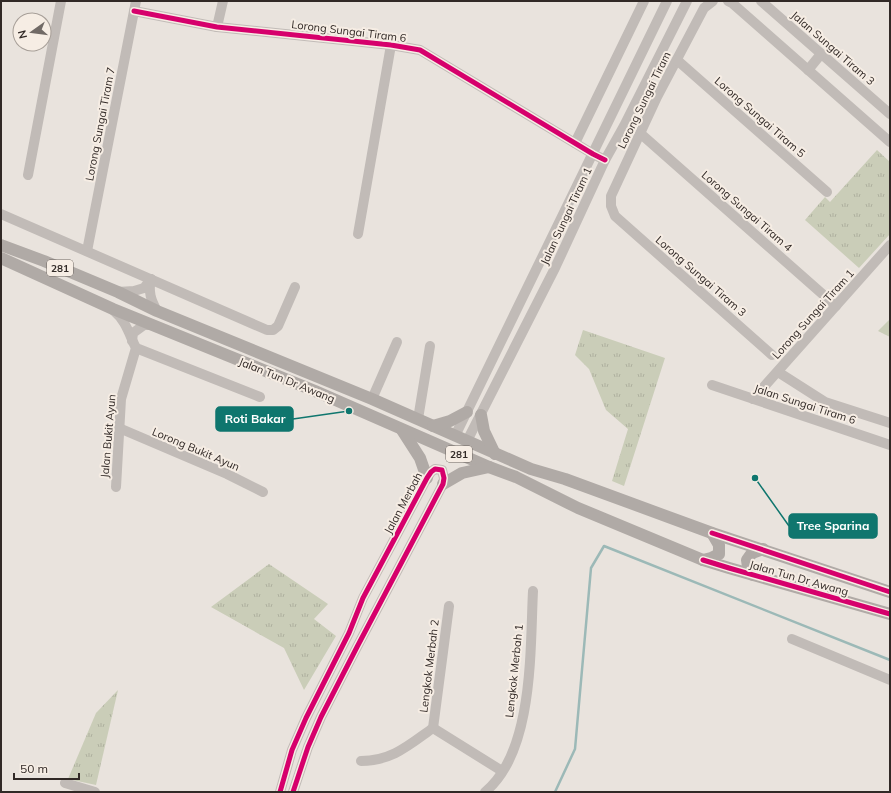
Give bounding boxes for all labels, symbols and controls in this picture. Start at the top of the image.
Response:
street label: Jalan Sungai Tiram 3 [788,8,878,88]
north arrow [12,12,52,52]
street label: Lorong Sungai Tiram 6 [291,17,408,45]
text: N [14,29,30,40]
street label: Lorong Sungai Tiram [614,49,674,151]
street label: Lorong Sungai Tiram 7 [82,66,118,182]
street label: Lorong Sungai Tiram 5 [712,74,809,160]
street label: Jalan Sungai Tiram 1 [537,165,595,267]
street label: Lorong Sungai Tiram 4 [699,168,796,254]
street label: Lorong Sungai Tiram 3 [653,233,749,319]
road number: 281 [47,260,73,276]
street label: Lorong Sungai Tiram 1 [769,266,857,362]
street label: Jalan Tun Dr Awang [237,354,337,406]
street label: Jalan Sungai Tiram 6 [752,381,858,427]
street label: Jalan Bukit Ayun [97,394,119,478]
callout: Roti Bakar [216,407,293,431]
text: Roti Bakar [225,411,286,426]
street label: Lorong Bukit Ayun [150,424,242,474]
road number: 281 [446,446,472,462]
street label: Jalan Merbah [381,470,425,536]
callout: Tree Sparina [789,514,877,538]
text: Tree Sparina [797,518,869,533]
street label: Jalan Tun Dr Awang [748,557,850,599]
street label: Lengkok Merbah 2 [416,618,442,713]
street label: Lengkok Merbah 1 [502,624,526,718]
scale bar [14,755,79,781]
text: 50 m [20,761,48,776]

